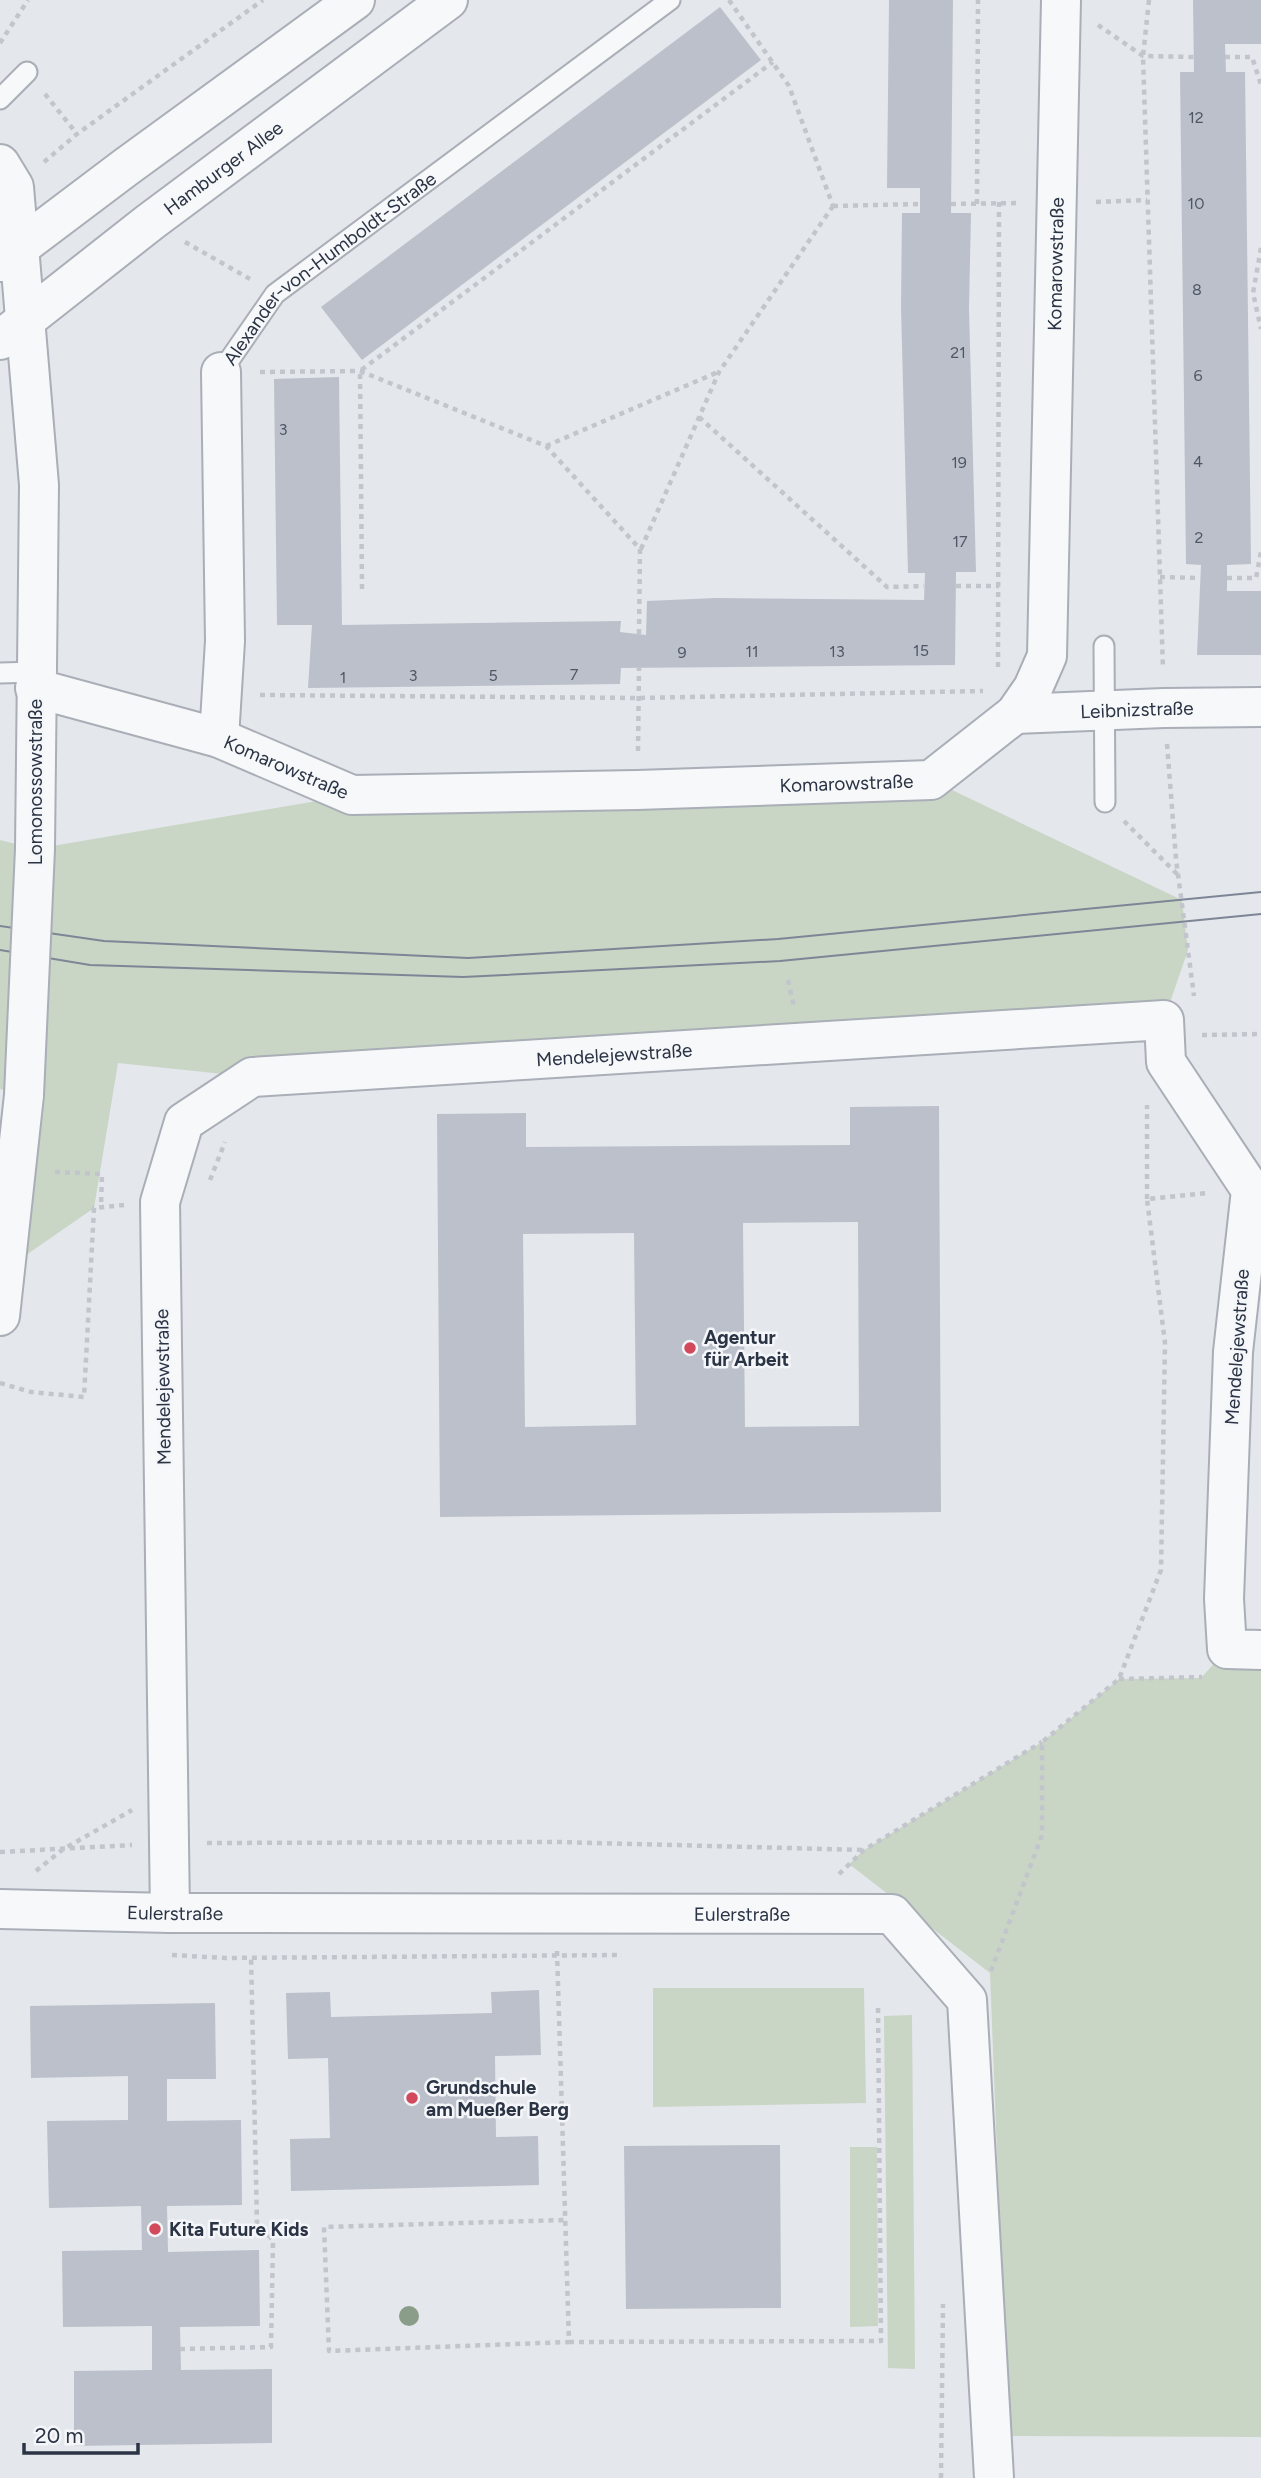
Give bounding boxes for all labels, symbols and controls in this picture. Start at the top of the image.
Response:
house number: 12 [1188,108,1204,127]
street label: Hamburger Allee [159,116,287,219]
street label: Alexander-von-Humboldt-Straße [218,167,441,369]
house number: 10 [1188,194,1204,213]
street label: Komarowstraße [1042,197,1068,331]
house number: 8 [1192,280,1202,299]
house number: 21 [950,343,966,362]
house number: 6 [1193,366,1203,385]
house number: 3 [279,420,287,439]
house number: 4 [1193,452,1203,471]
house number: 19 [951,453,967,472]
house number: 2 [1195,528,1203,547]
house number: 17 [952,532,968,551]
house number: 15 [913,641,929,660]
house number: 11 [745,642,759,661]
house number: 13 [829,642,845,661]
house number: 9 [677,643,687,662]
house number: 7 [570,665,579,684]
house number: 3 [409,666,417,685]
house number: 5 [488,666,498,685]
house number: 1 [340,668,346,687]
street label: Leibnizstraße [1080,696,1194,723]
street label: Lomonossowstraße [24,699,47,865]
street label: Komarowstraße [220,730,352,804]
street label: Komarowstraße [779,769,914,797]
street label: Mendelejewstraße [535,1038,693,1071]
street label: Mendelejewstraße [1220,1268,1254,1426]
street label: Mendelejewstraße [150,1309,176,1465]
place label: Agentur für Arbeit [704,1326,790,1371]
marker: Agentur für Arbeit [682,1340,698,1356]
street label: Eulerstraße [127,1900,223,1925]
street label: Eulerstraße [694,1902,790,1925]
place label: Grundschule am Mueßer Berg [426,2076,569,2121]
marker: Grundschule am Mueßer Berg [404,2090,420,2106]
place label: Kita Future Kids [169,2218,308,2241]
marker: Kita Future Kids [147,2221,163,2237]
scale bar [24,2412,138,2456]
text: 20 m [35,2423,83,2448]

